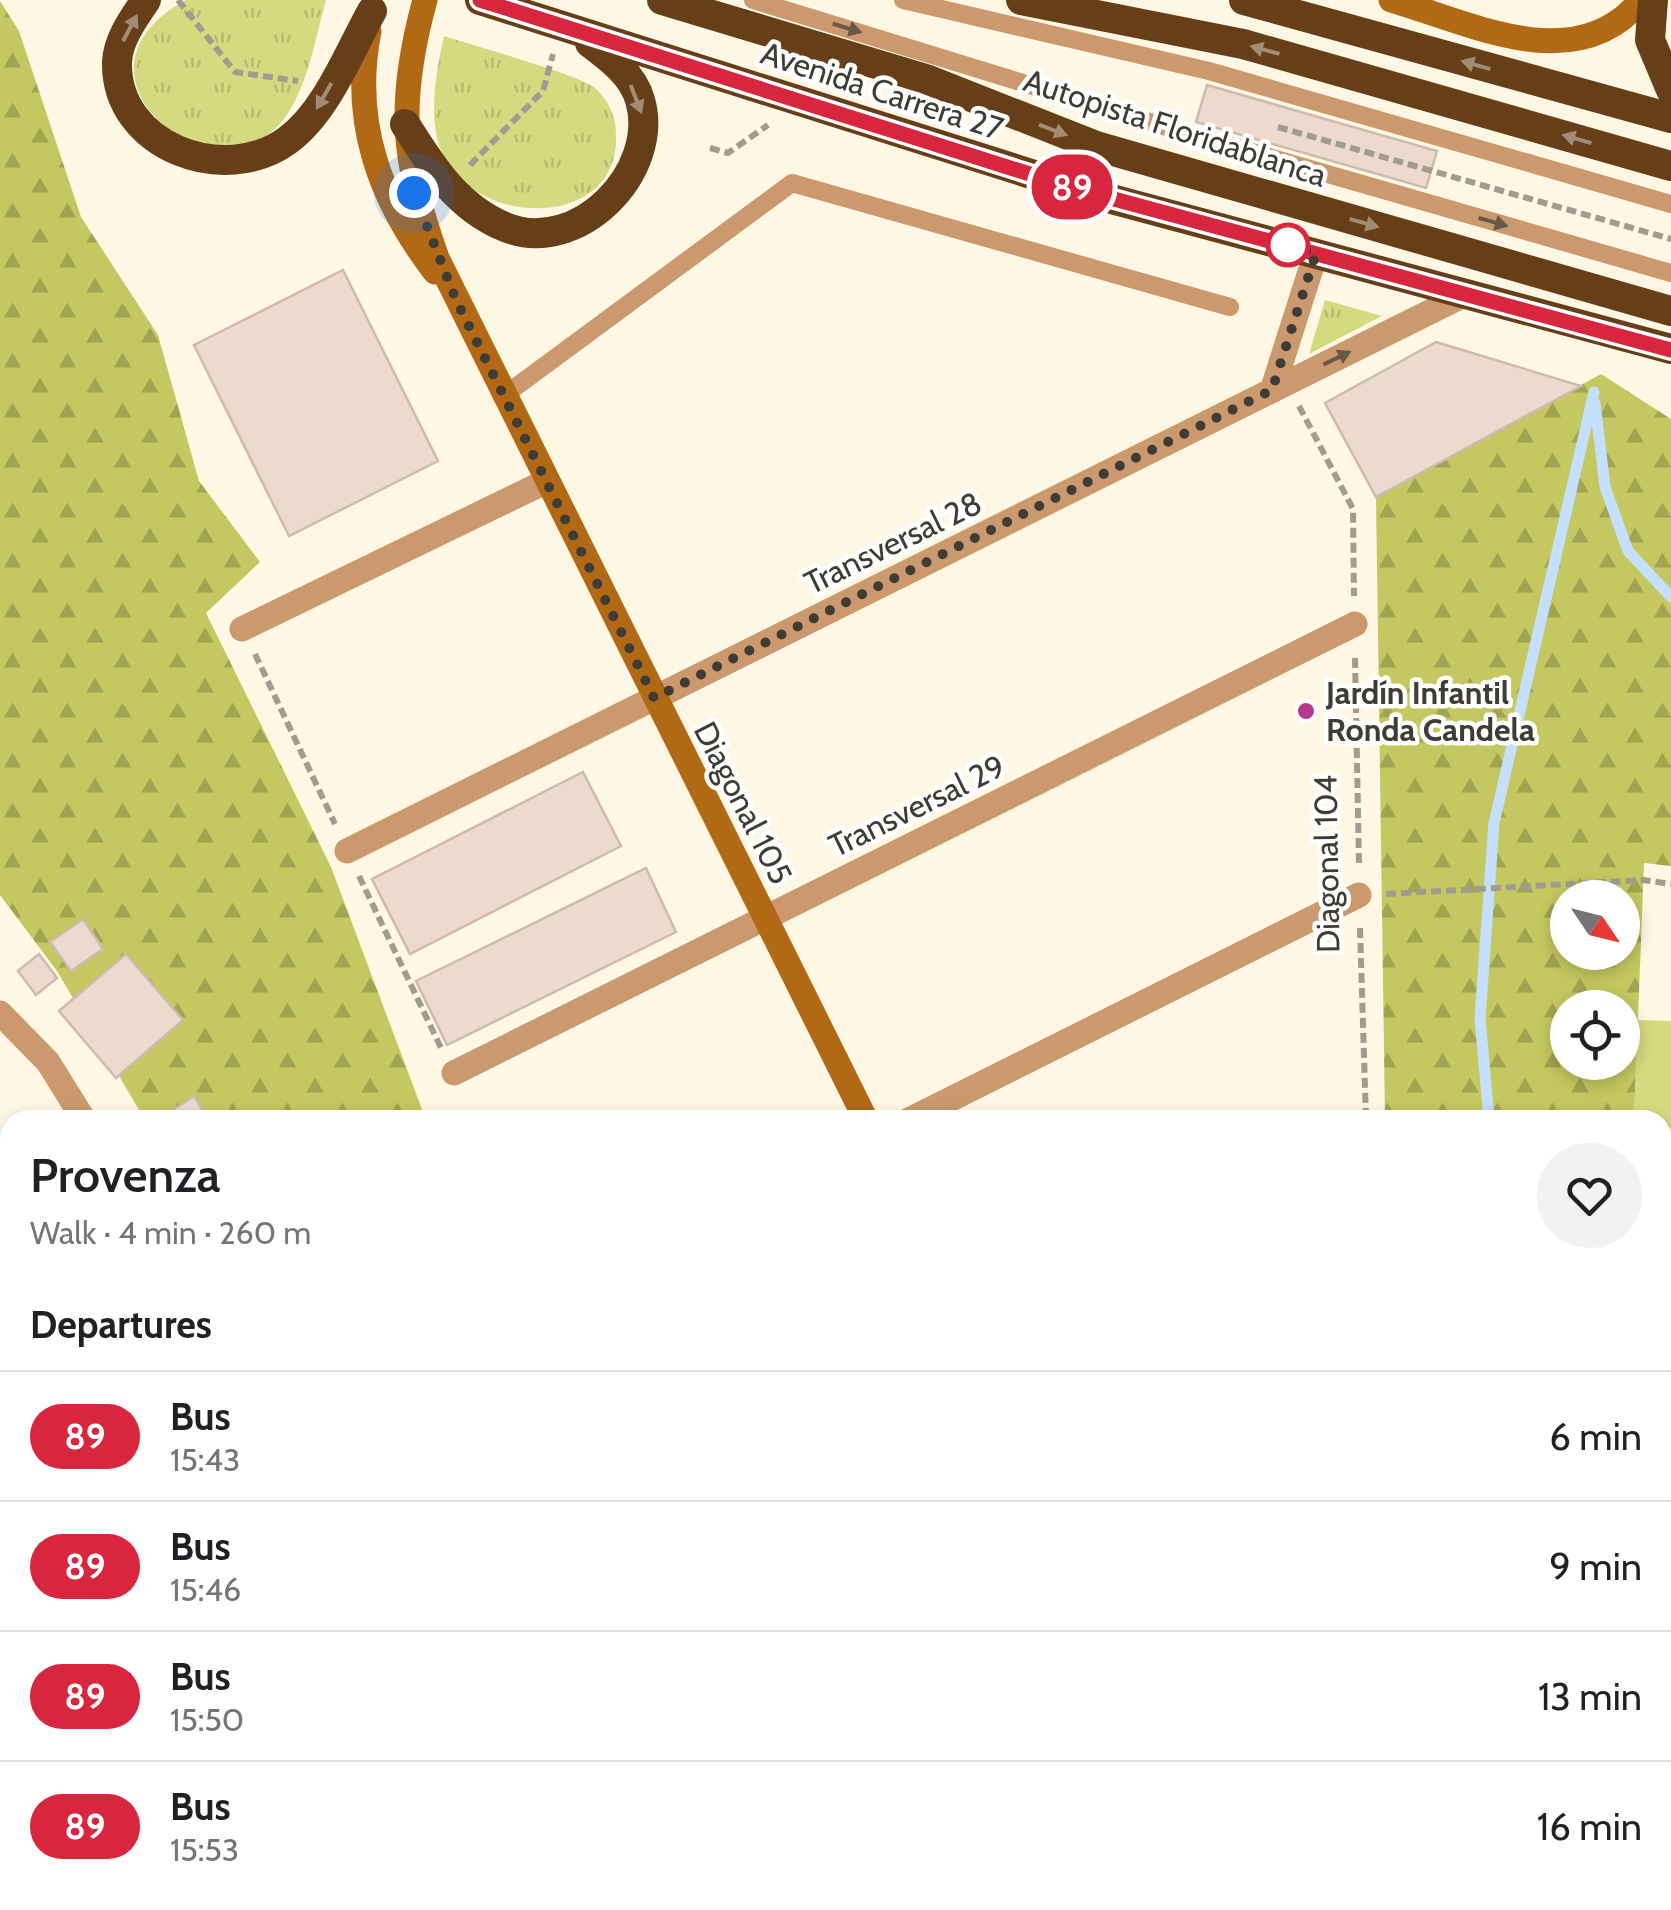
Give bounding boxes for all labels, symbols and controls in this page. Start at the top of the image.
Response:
one-way arrow [121,13,138,42]
one-way arrow [832,21,863,36]
street label: Avenida Carrera 27 [756,33,1008,148]
one-way arrow [1249,42,1280,58]
one-way arrow [1460,57,1491,73]
street label: Autopista Floridablanca [1019,60,1332,195]
one-way arrow [315,82,333,110]
one-way arrow [629,84,644,114]
one-way arrow [1038,123,1068,139]
one-way arrow [1561,131,1592,146]
line badge: 89 [1027,154,1117,220]
text: 89 [1052,166,1092,209]
your location [389,168,439,218]
one-way arrow [1478,215,1509,230]
one-way arrow [1349,216,1380,232]
unlabelled marker [1267,224,1309,266]
one-way arrow [1322,350,1351,367]
street label: Transversal 28 [798,483,988,602]
place label: Jardín Infantil Ronda Candela [1325,673,1535,749]
marker: Jardín Infantil Ronda Candela [1295,700,1317,722]
street label: Diagonal 105 [686,715,801,890]
street label: Transversal 29 [822,746,1011,865]
street label: Diagonal 104 [1305,775,1348,953]
north arrow [1550,880,1640,970]
map controls [1550,880,1640,1080]
button: locate [1550,990,1640,1080]
button: heart [1537,1143,1642,1248]
text: Provenza [30,1146,220,1204]
text: Walk · 4 min · 260 m [30,1213,311,1252]
text: Departures [30,1301,212,1348]
text: Bus [170,1393,231,1440]
text: 6 min [1549,1413,1642,1460]
text: 89 [65,1415,105,1458]
text: 15:43 [170,1440,240,1479]
text: Bus [170,1523,231,1570]
text: 9 min [1549,1543,1642,1590]
text: 89 [65,1545,105,1588]
text: 15:46 [170,1570,241,1609]
text: Bus [170,1653,231,1700]
text: 13 min [1538,1673,1642,1720]
text: 89 [65,1675,105,1718]
text: 15:50 [170,1700,244,1739]
text: Bus [170,1783,231,1830]
text: 16 min [1537,1803,1642,1850]
text: 89 [65,1805,105,1848]
text: 15:53 [170,1830,239,1869]

